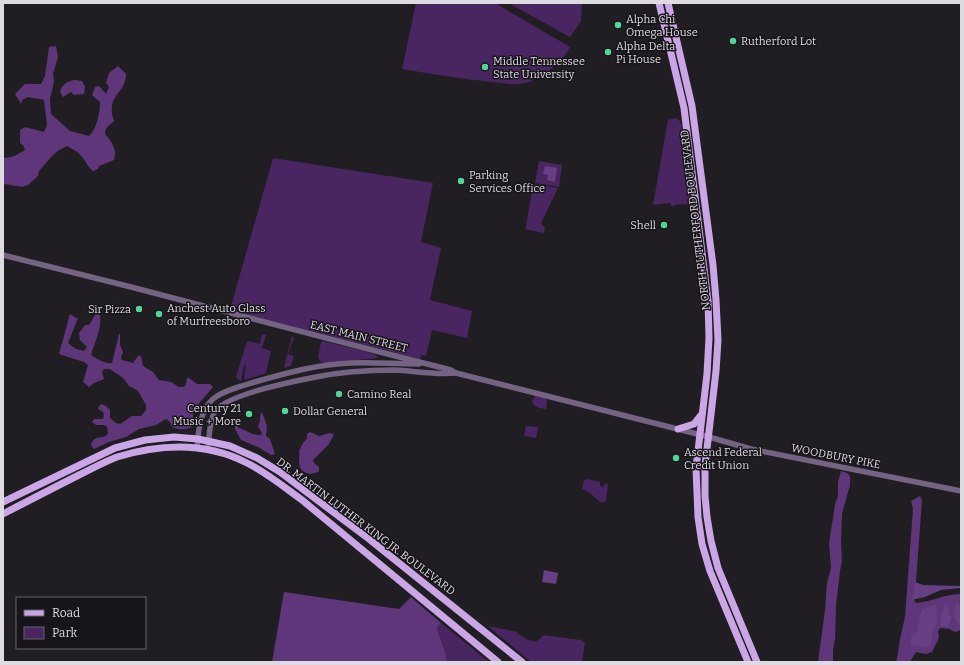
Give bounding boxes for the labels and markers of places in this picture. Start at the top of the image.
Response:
place label: Alpha Chi Omega House [626,13,698,39]
marker: Alpha Chi Omega House [613,20,623,30]
place label: Rutherford Lot [741,35,816,48]
marker: Rutherford Lot [728,36,738,46]
place label: Alpha Delta Pi House [616,40,675,66]
marker: Alpha Delta Pi House [603,47,613,57]
place label: Middle Tennessee State University [493,55,585,81]
marker: Middle Tennessee State University [480,62,490,72]
place label: Parking Services Office [469,169,545,195]
marker: Parking Services Office [456,176,466,186]
place label: Shell [630,219,656,232]
marker: Shell [659,220,669,230]
place label: Anchest Auto Glass of Murfreesboro [167,302,265,328]
place label: Sir Pizza [88,303,131,316]
marker: Sir Pizza [134,304,144,314]
marker: Anchest Auto Glass of Murfreesboro [154,309,164,319]
place label: Camino Real [347,388,411,401]
marker: Camino Real [334,389,344,399]
place label: Century 21 Music + More [173,402,242,428]
place label: Dollar General [293,405,367,418]
marker: Dollar General [280,406,290,416]
marker: Century 21 Music + More [244,409,254,419]
place label: Ascend Federal Credit Union [684,446,762,472]
marker: Ascend Federal Credit Union [671,453,681,463]

